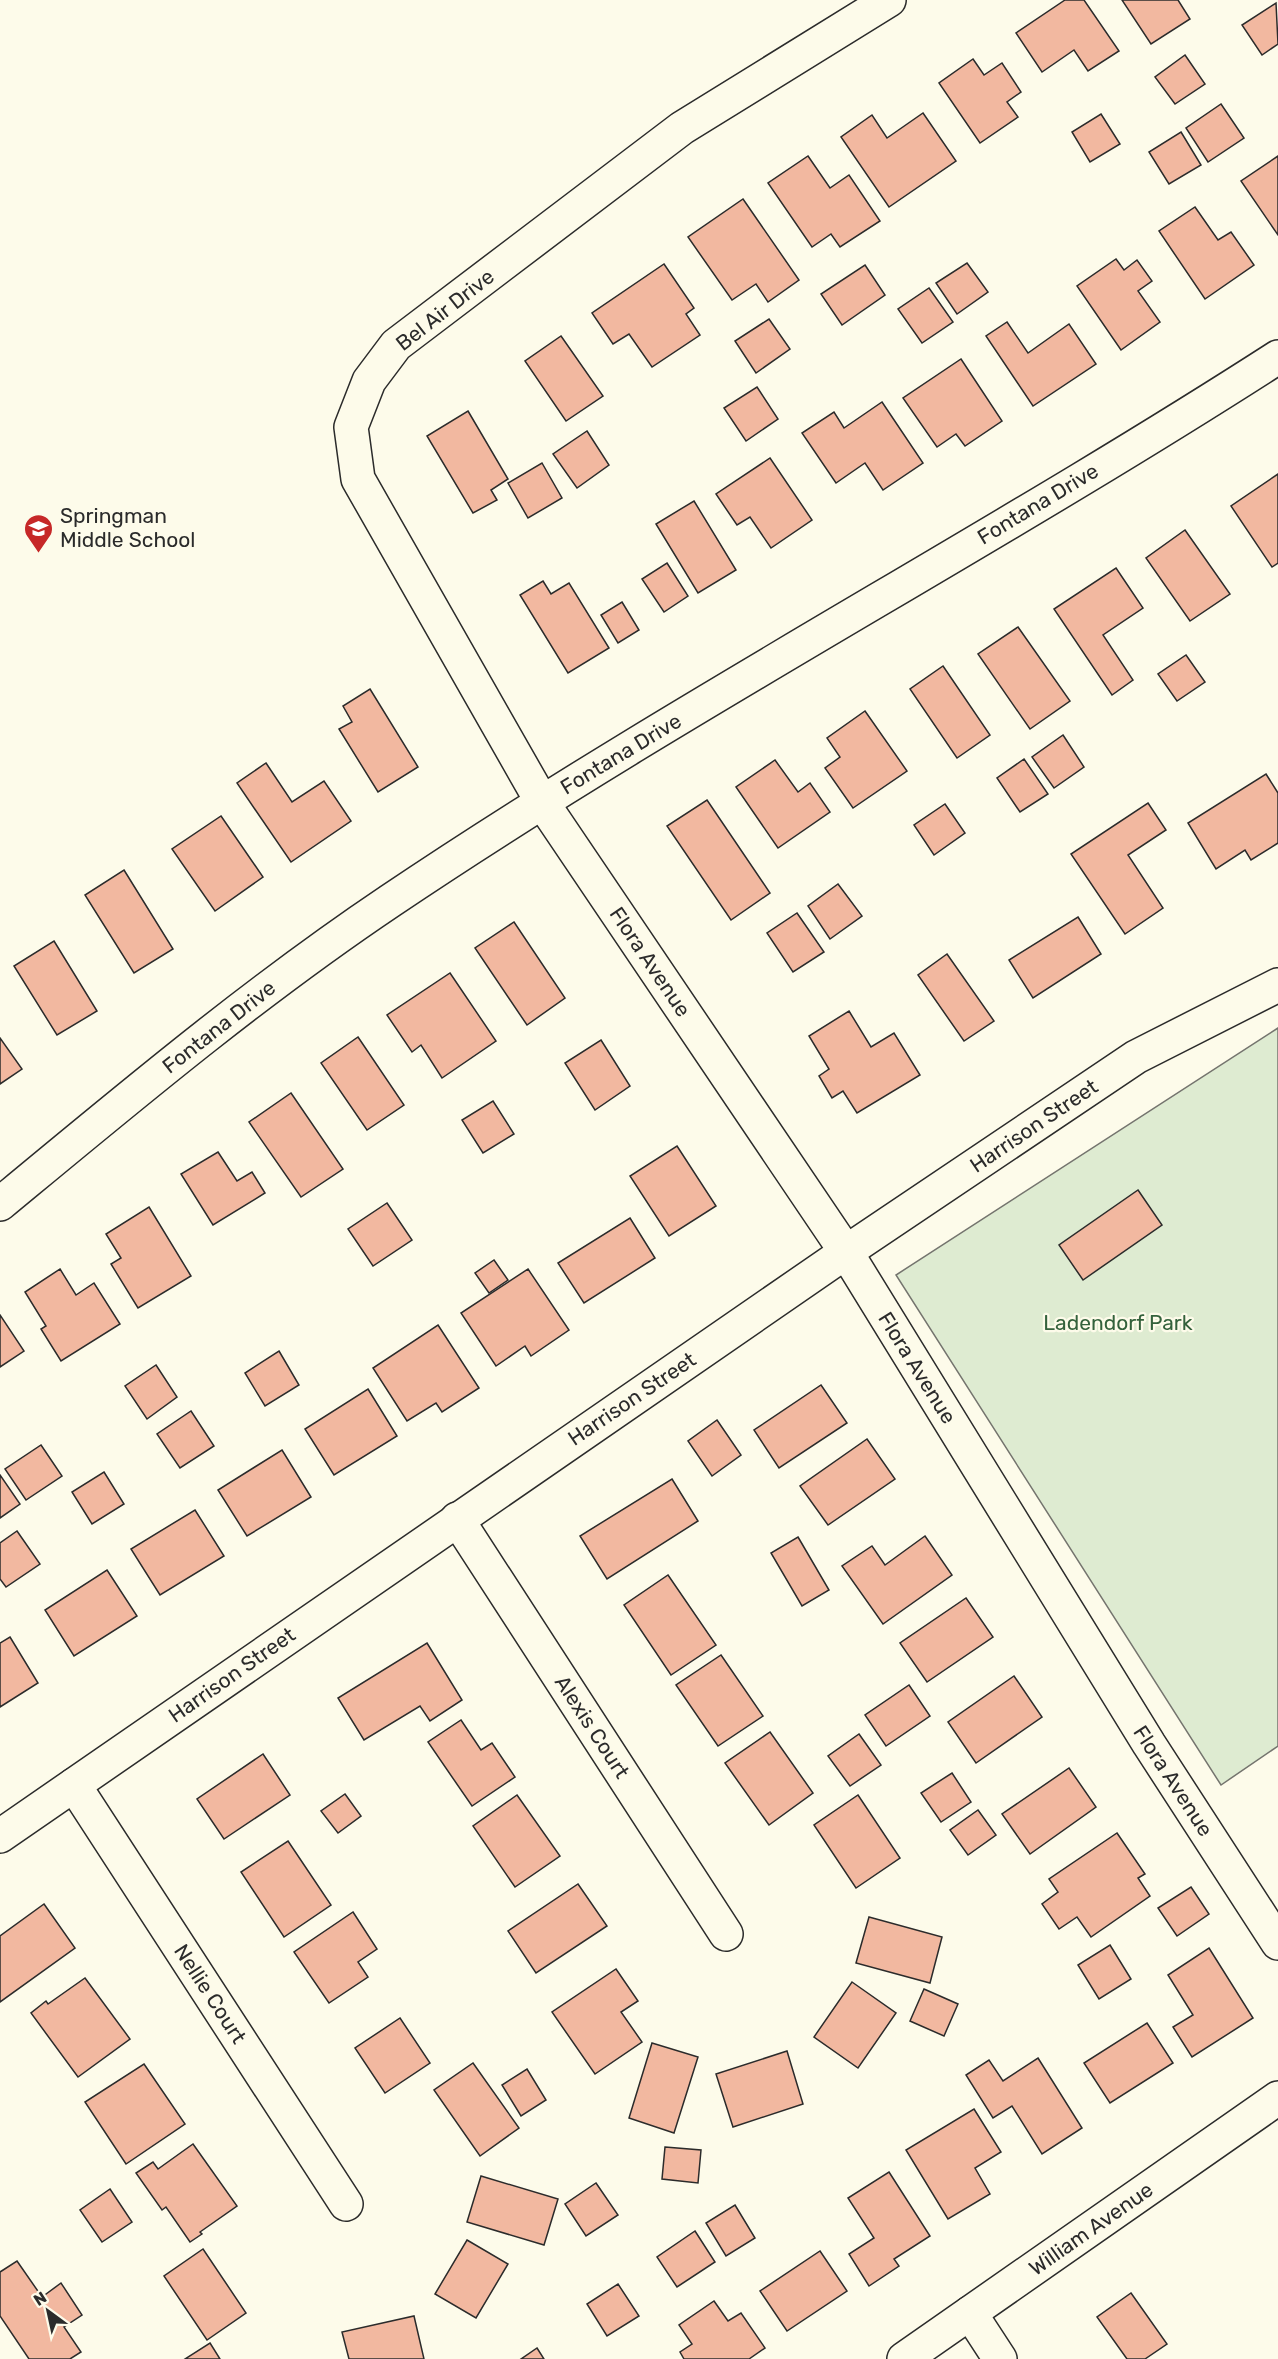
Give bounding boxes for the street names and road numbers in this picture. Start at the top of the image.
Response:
street label: Bel Air Drive [391,263,499,356]
street label: Fontana Drive [973,458,1103,549]
street label: Fontana Drive [556,708,686,799]
street label: Flora Avenue [605,902,696,1021]
street label: Fontana Drive [157,975,280,1078]
street label: Harrison Street [965,1074,1102,1178]
street label: Flora Avenue [873,1307,962,1428]
street label: Harrison Street [563,1347,700,1451]
street label: Harrison Street [164,1622,300,1728]
street label: Alexis Court [550,1671,635,1783]
street label: Flora Avenue [1128,1721,1218,1841]
street label: Nellie Court [169,1939,252,2048]
street label: William Avenue [1024,2177,1158,2281]

